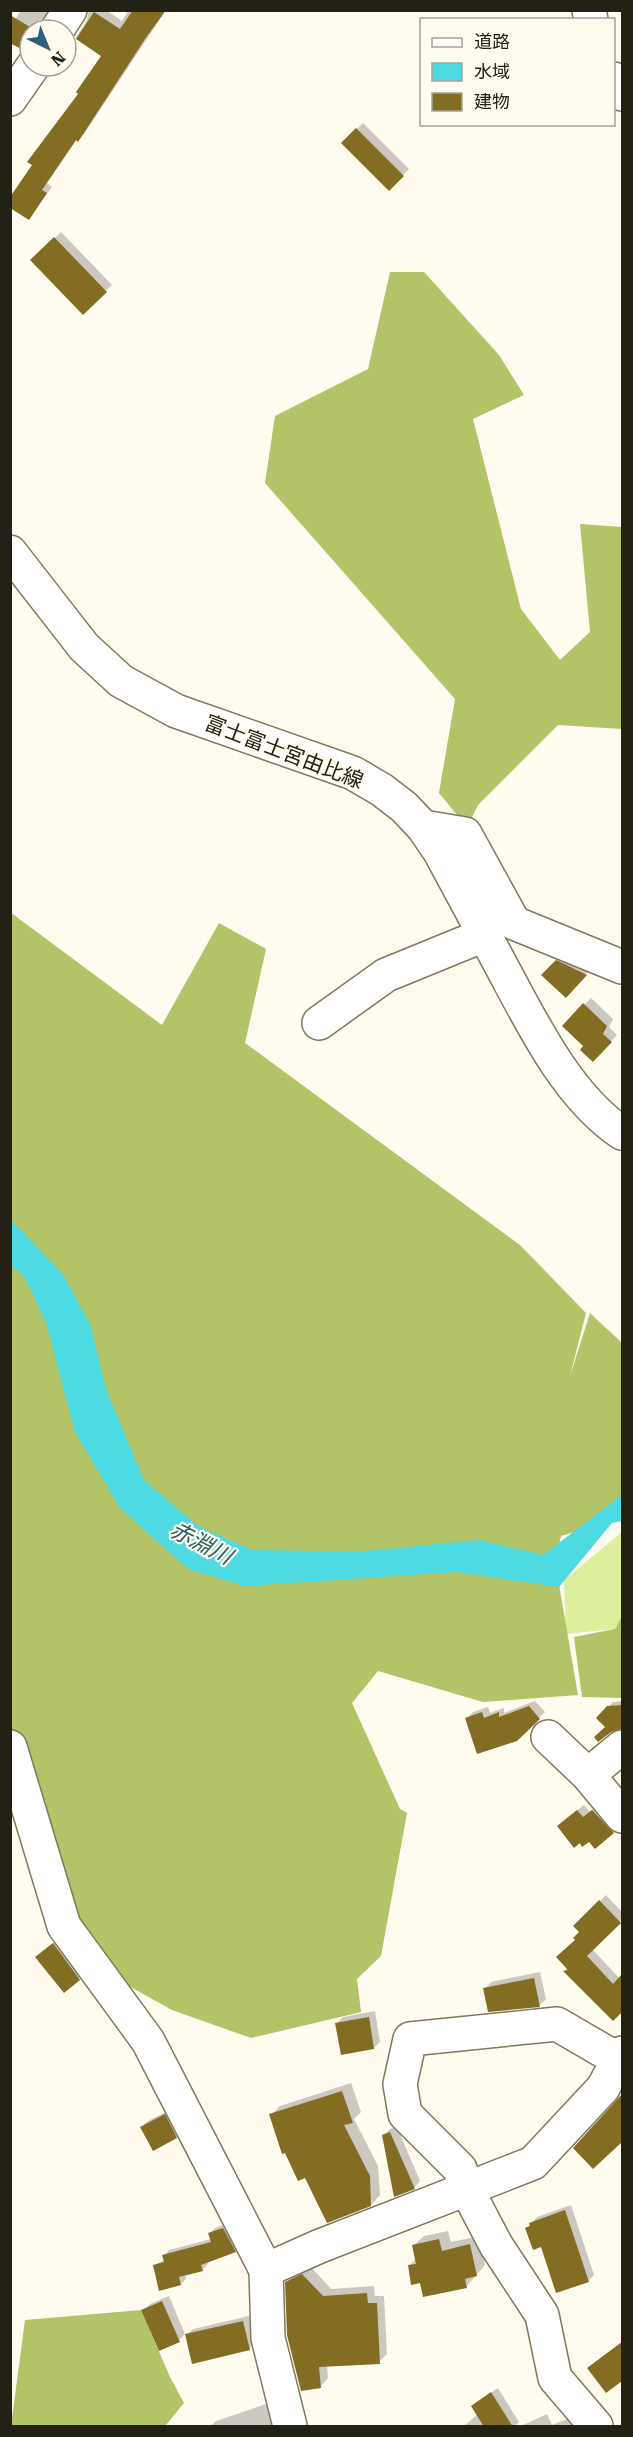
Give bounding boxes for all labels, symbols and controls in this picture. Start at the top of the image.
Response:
north arrow [18,18,78,78]
legend [420,18,615,126]
text: 道路 [474,31,510,52]
text: N [47,47,69,70]
text: 水域 [474,61,510,82]
text: 建物 [474,91,510,112]
street label: 富士富士宮由比線 [201,711,367,793]
water label: 赤淵川 [166,1517,238,1570]

